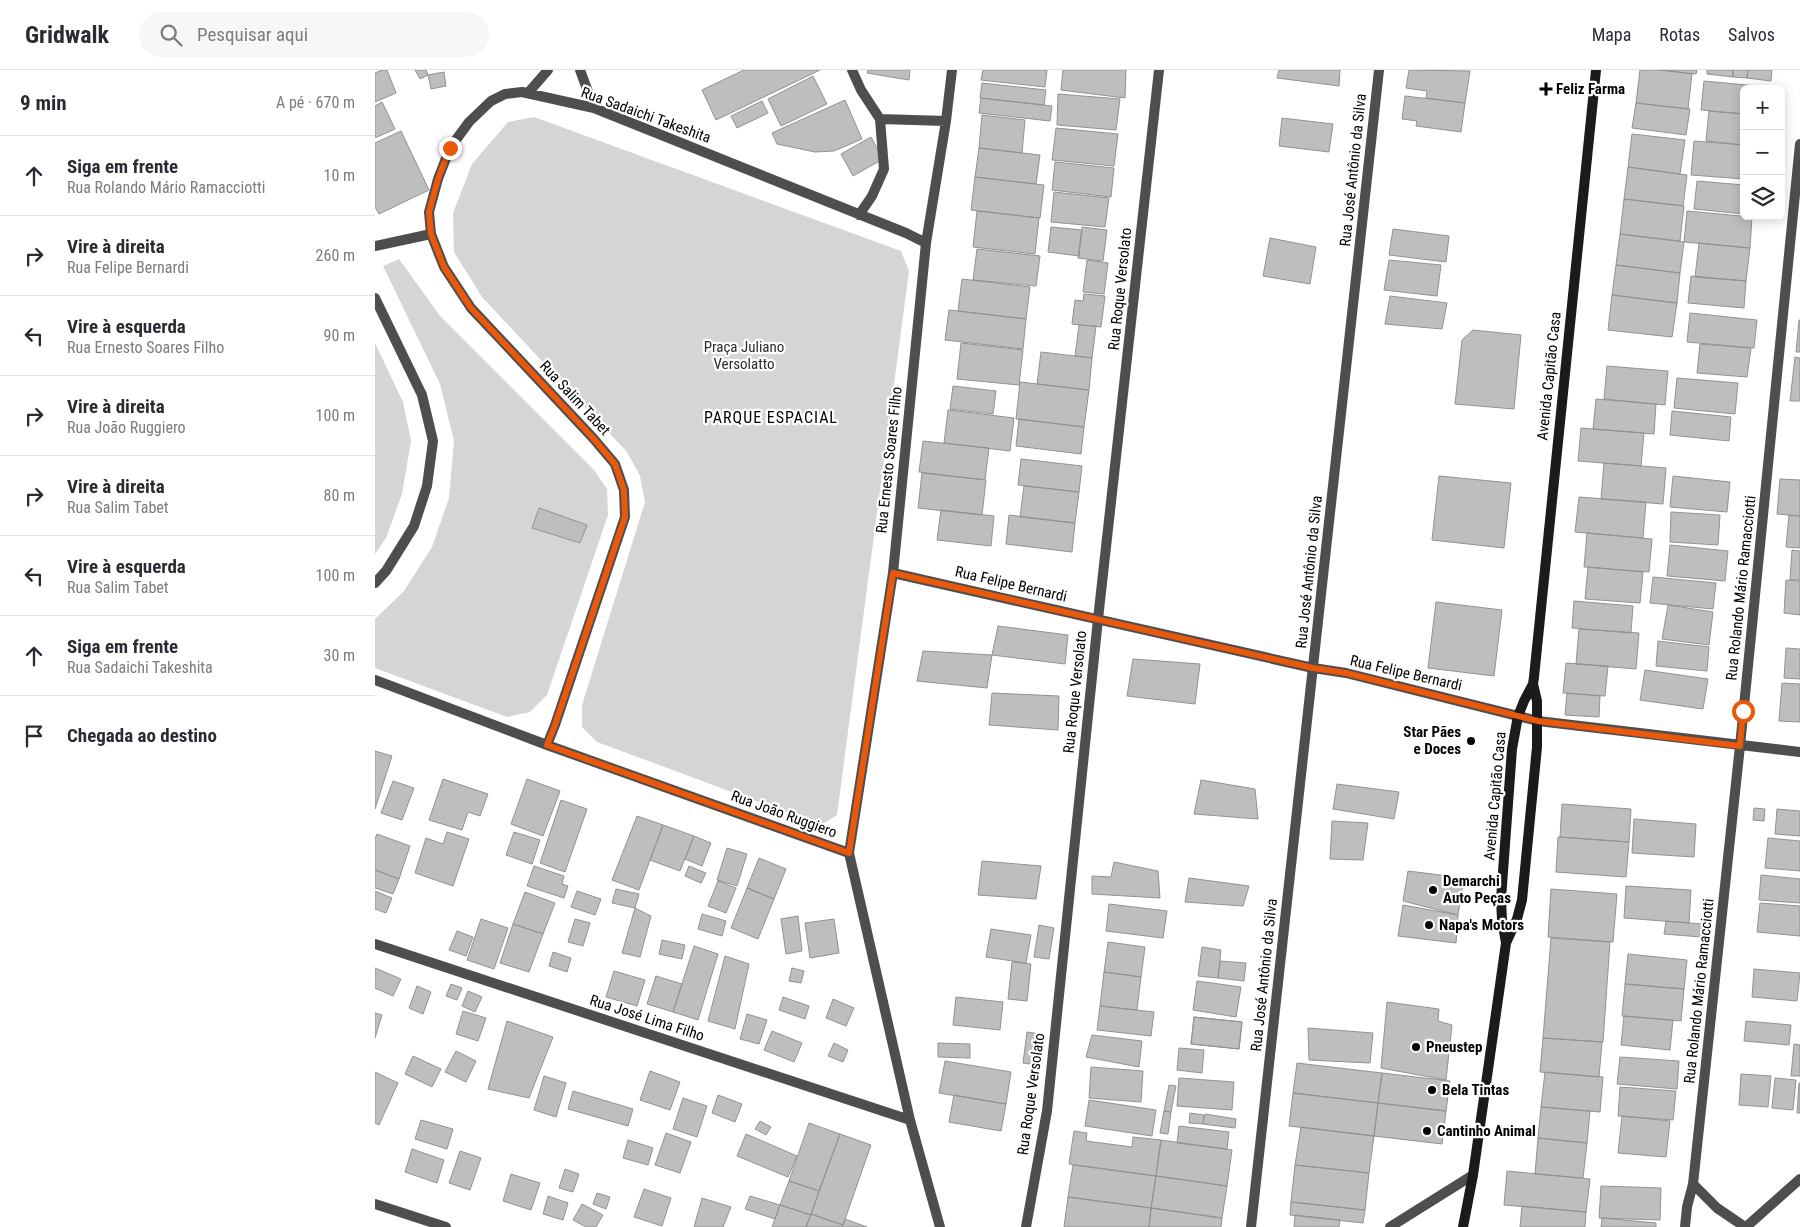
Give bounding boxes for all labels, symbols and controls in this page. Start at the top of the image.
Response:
search box [139,12,489,57]
text: Gridwalk [25,21,109,49]
icon: search [157,21,185,49]
text: Pesquisar aqui [197,23,308,46]
text: Mapa [1592,24,1631,45]
text: Rotas [1659,24,1700,45]
text: Salvos [1728,24,1775,45]
place label: Feliz Farma [1556,80,1625,98]
street label: Rua Sadaichi Takeshita [579,83,713,147]
marker: Feliz Farma [1540,83,1552,95]
map controls [1740,85,1785,220]
button: + [1740,85,1785,130]
text: 9 min [20,91,67,115]
text: A pé · 670 m [276,93,355,112]
street label: Rua José Antônio da Silva [1336,93,1370,247]
button: − [1740,130,1785,175]
route end [439,137,462,160]
text: Siga em frente [67,155,178,178]
icon: ahead [20,162,48,190]
text: 10 m [323,166,355,185]
button: layers [1740,175,1785,220]
text: Rua Rolando Mário Ramacciotti [67,178,265,197]
street label: Rua Roque Versolato [1105,227,1135,351]
text: Vire à direita [67,235,165,258]
icon: right [20,242,48,270]
text: 260 m [316,246,355,265]
text: Rua Felipe Bernardi [67,258,189,277]
street label: Avenida Capitão Casa [1533,311,1565,441]
text: Vire à esquerda [67,315,186,338]
icon: left [20,322,48,350]
text: 90 m [323,326,355,345]
text: Rua Ernesto Soares Filho [67,338,224,357]
park label: Praça Juliano Versolatto [704,338,784,373]
street label: Rua Salim Tabet [536,357,614,439]
street label: Rua Ernesto Soares Filho [872,386,906,534]
text: Vire à direita [67,395,165,418]
icon: right [20,402,48,430]
text: 100 m [316,406,355,425]
district label: PARQUE ESPACIAL [704,408,838,427]
text: Rua João Ruggiero [67,418,186,437]
text: Vire à direita [67,475,165,498]
icon: right [20,482,48,510]
text: 80 m [323,486,355,505]
street label: Rua José Antônio da Silva [1292,495,1326,649]
street label: Rua Rolando Mário Ramacciotti [1722,495,1760,681]
text: Rua Salim Tabet [67,498,169,517]
text: Vire à esquerda [67,555,186,578]
icon: left [20,562,48,590]
street label: Rua Felipe Bernardi [953,562,1069,606]
text: 100 m [316,566,355,585]
text: Rua Salim Tabet [67,578,169,597]
street label: Rua Roque Versolato [1060,630,1090,754]
text: Siga em frente [67,635,178,658]
icon: ahead [20,642,48,670]
text: 30 m [323,646,355,665]
street label: Rua Felipe Bernardi [1348,651,1464,695]
text: Rua Sadaichi Takeshita [67,658,213,677]
route start [1732,700,1755,723]
icon: arrive [20,722,48,750]
place label: Star Pães e Doces [1403,723,1461,758]
text: Chegada ao destino [67,724,217,747]
street label: Avenida Capitão Casa [1480,731,1510,861]
marker: Star Pães e Doces [1465,735,1477,747]
street label: Rua João Ruggiero [729,787,839,841]
place label: Demarchi Auto Peças [1443,872,1511,907]
marker: Demarchi Auto Peças [1427,884,1439,896]
street label: Rua José Antônio da Silva [1247,898,1281,1052]
street label: Rua Rolando Mário Ramacciotti [1680,898,1718,1084]
place label: Napa's Motors [1439,916,1524,934]
marker: Napa's Motors [1423,919,1435,931]
street label: Rua José Lima Filho [587,991,707,1045]
street label: Rua Roque Versolato [1014,1032,1048,1156]
place label: Pneustep [1426,1038,1482,1056]
marker: Pneustep [1410,1041,1422,1053]
place label: Bela Tintas [1442,1081,1509,1099]
marker: Bela Tintas [1426,1084,1438,1096]
place label: Cantinho Animal [1437,1122,1536,1140]
marker: Cantinho Animal [1421,1125,1433,1137]

